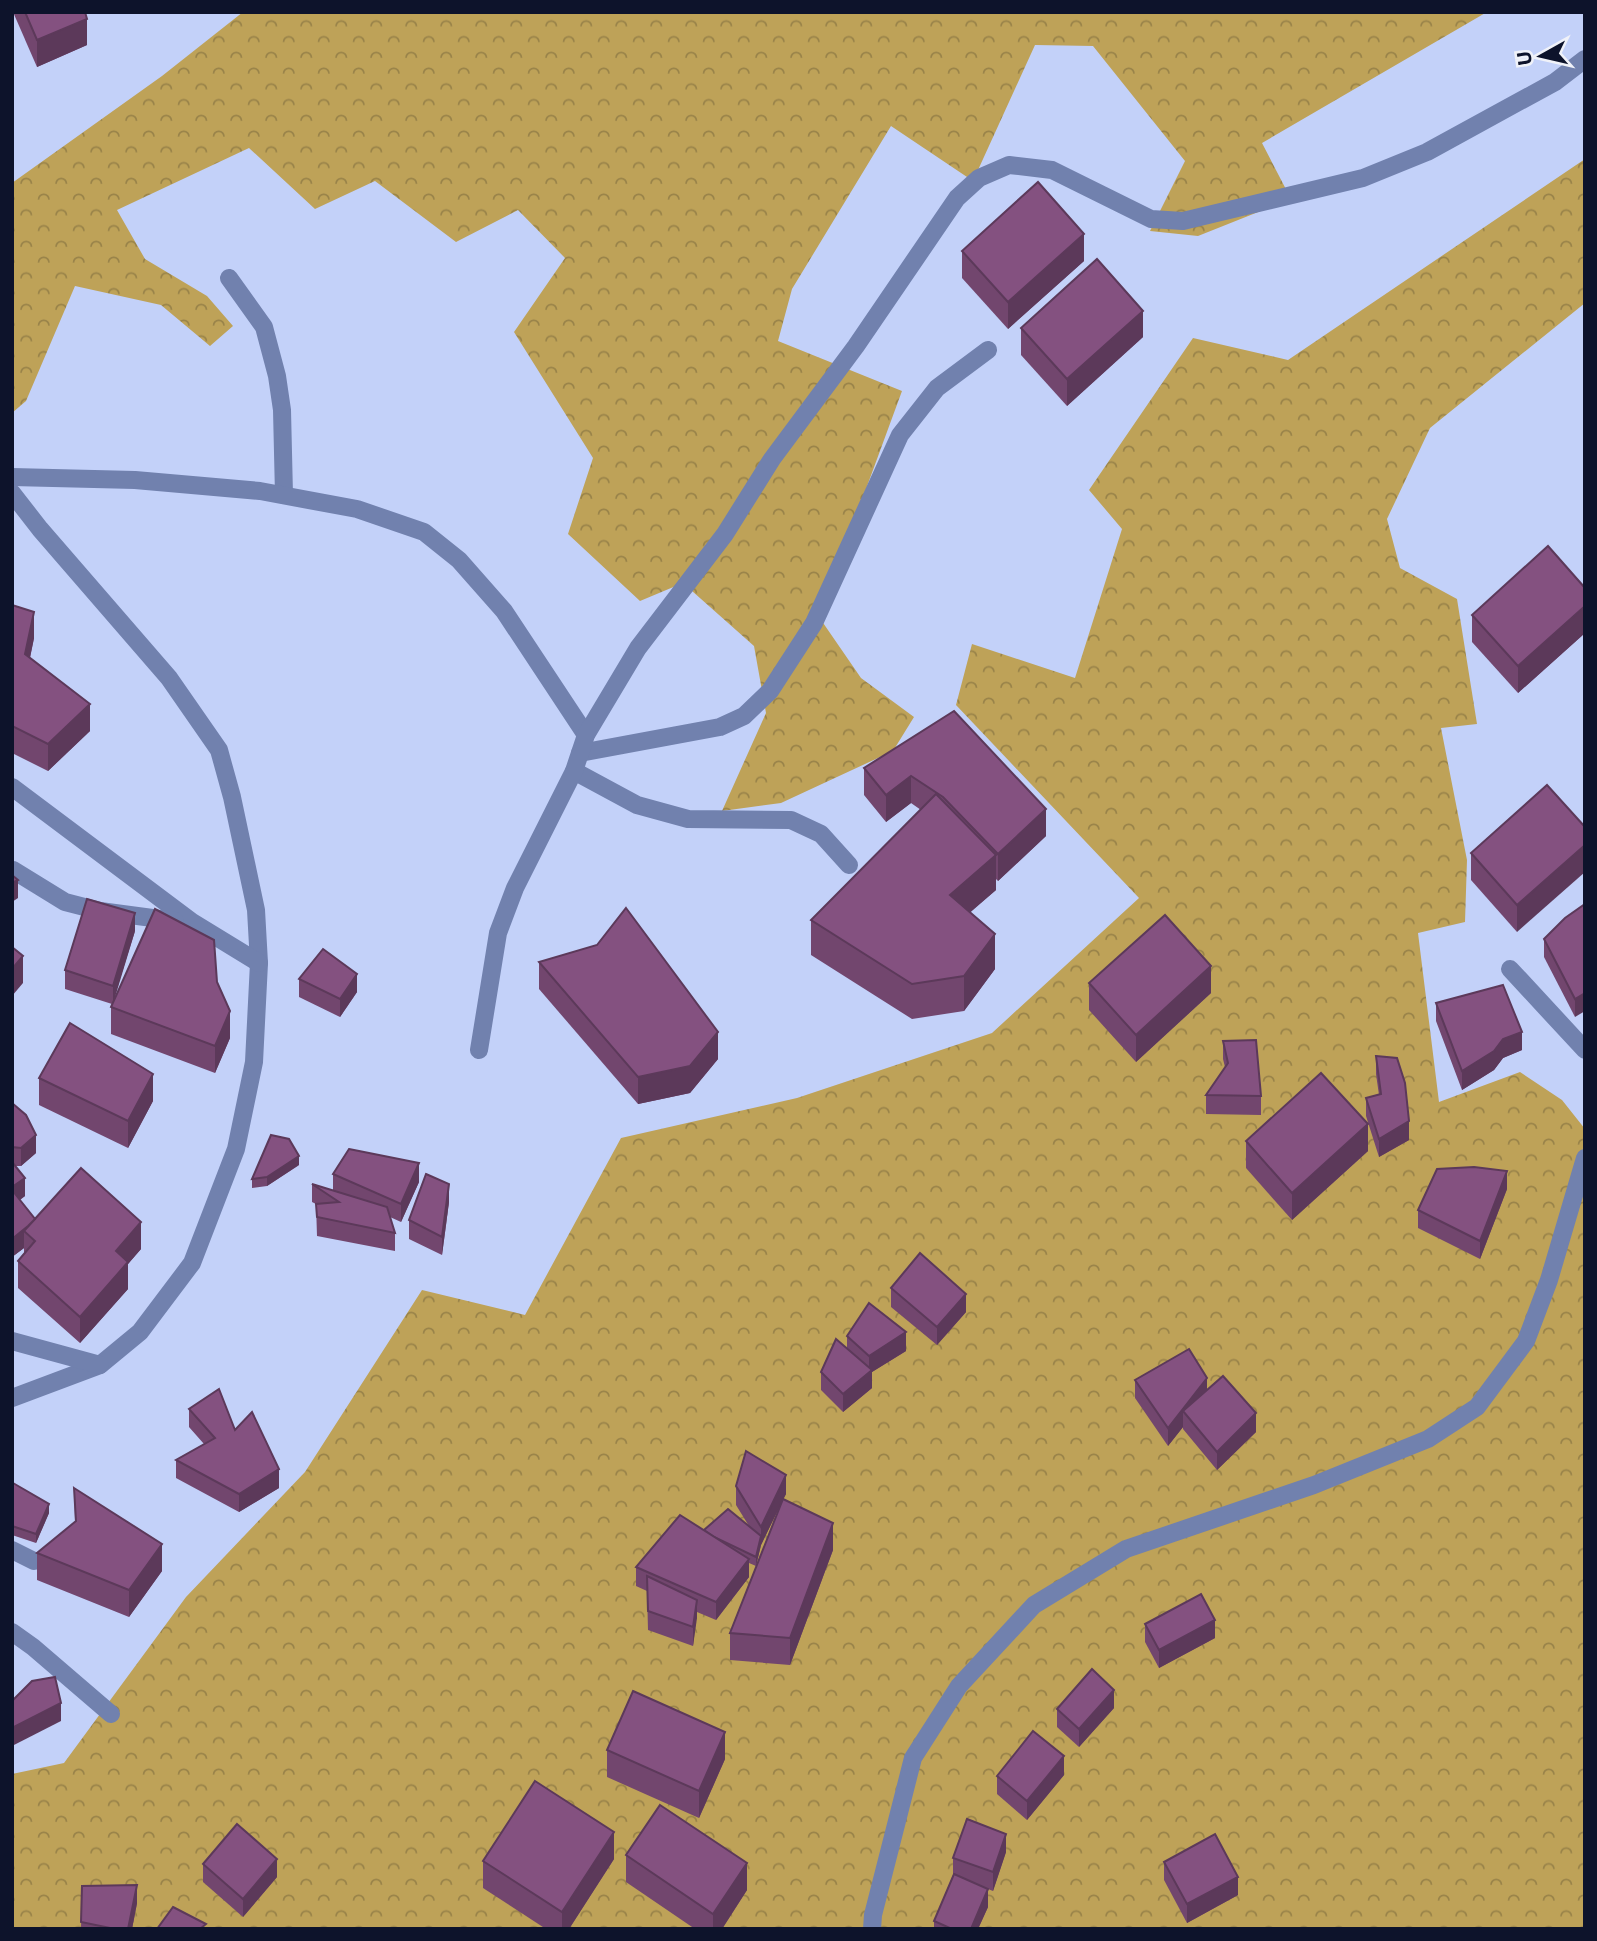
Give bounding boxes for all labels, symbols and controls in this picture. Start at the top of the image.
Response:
north arrow [1506,21,1576,91]
text: U [1511,50,1536,67]

